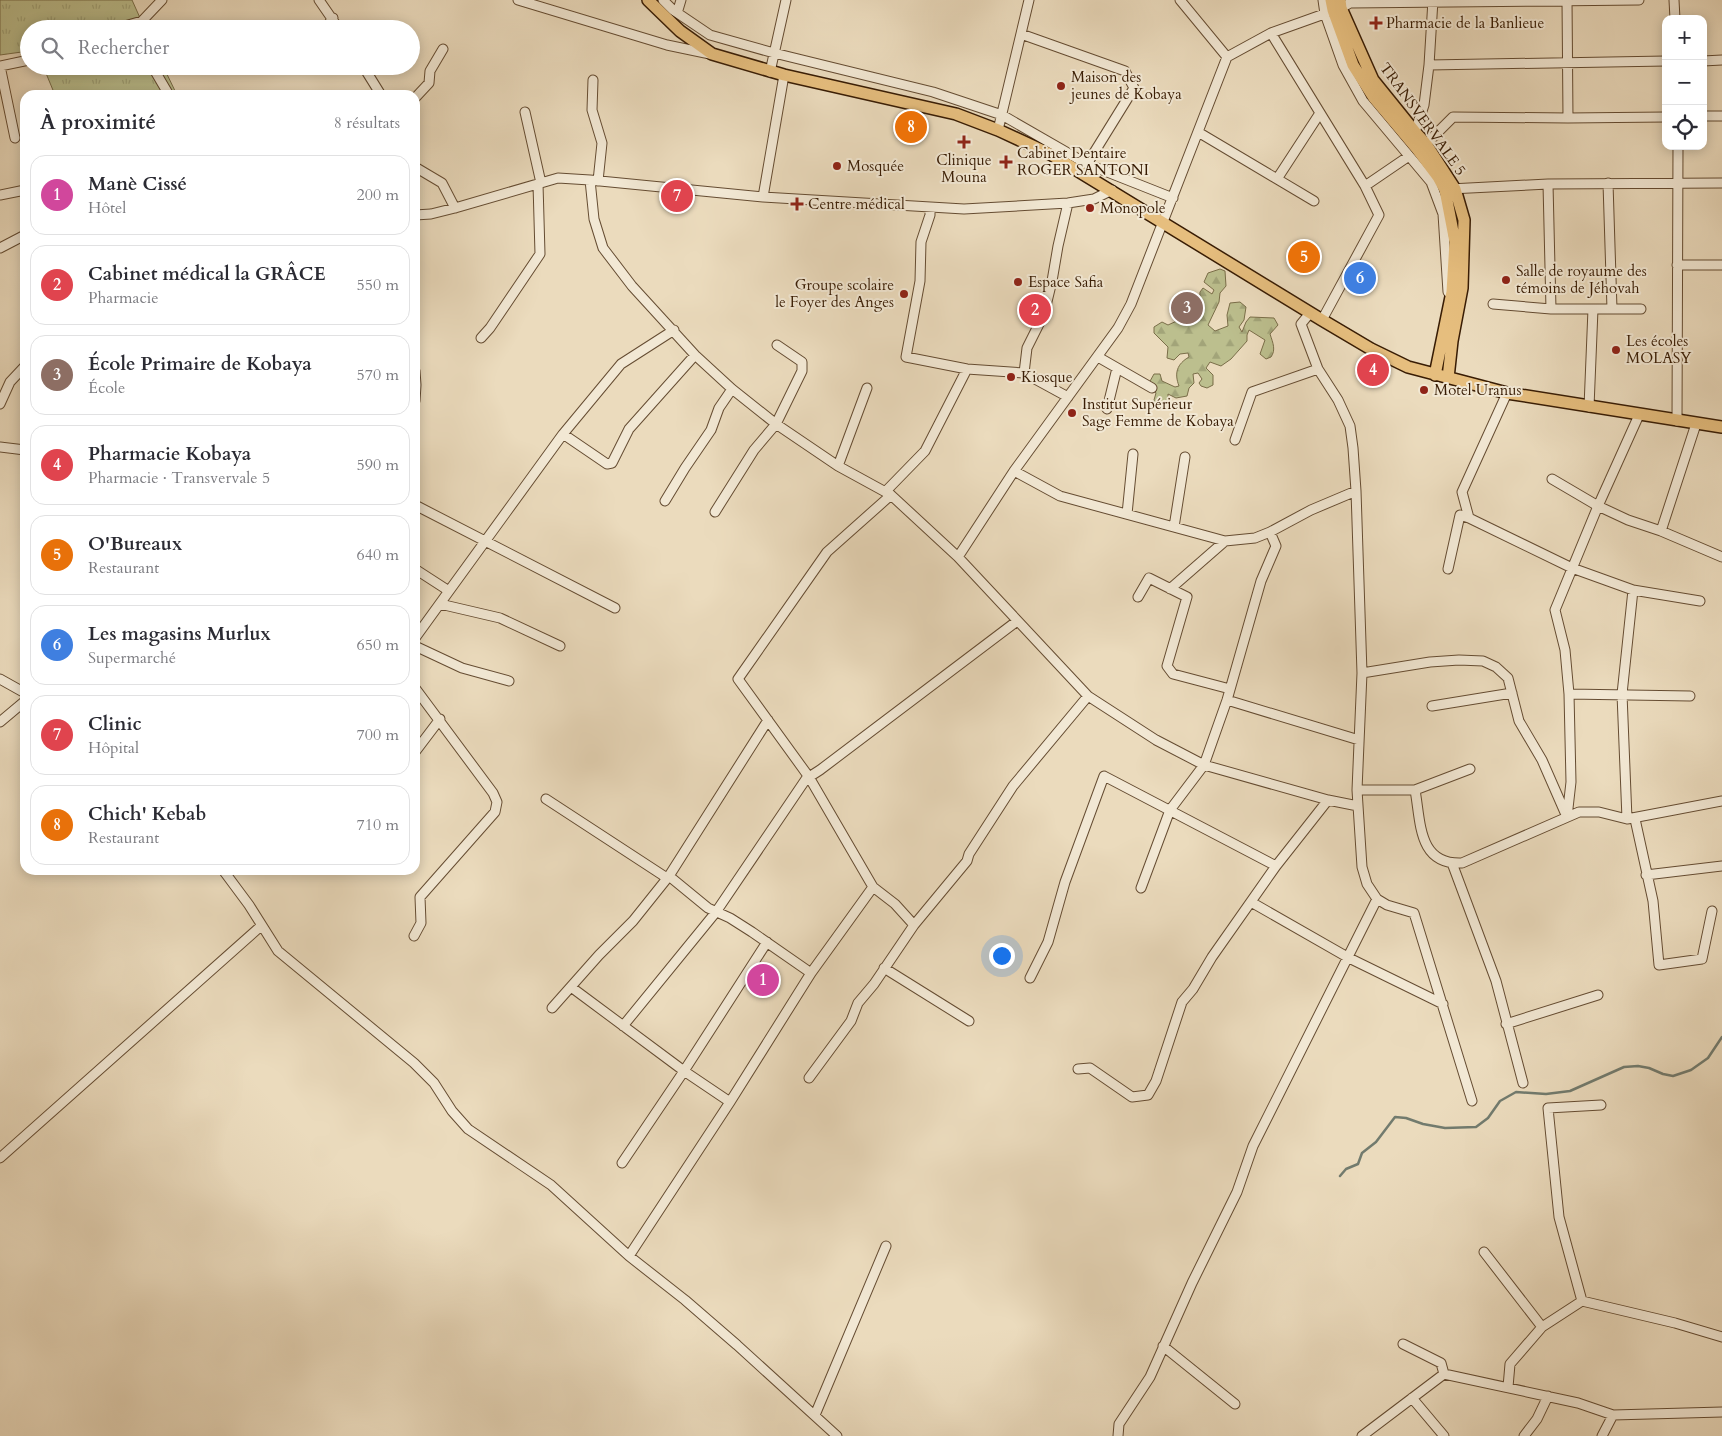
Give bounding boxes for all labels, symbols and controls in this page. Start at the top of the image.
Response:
place label: Pharmacie de la Banlieue [1386,13,1545,33]
map controls [1662,15,1707,150]
button: + [1662,15,1707,60]
marker: Pharmacie de la Banlieue [1370,17,1382,29]
search box [20,20,420,75]
icon: search [38,34,66,62]
text: Rechercher [78,35,169,61]
street label: TRANSVERVALE 5 [1375,59,1471,179]
button: − [1662,60,1707,105]
place label: Maison des jeunes de Kobaya [1069,67,1182,104]
marker: Maison des jeunes de Kobaya [1055,80,1067,92]
button: locate [1662,105,1707,150]
text: À proximité [40,108,156,137]
pin: 8 [895,108,927,146]
text: 8 résultats [334,112,400,134]
marker: Clinique Mouna [957,135,971,149]
place label: Cabinet Dentaire ROGER SANTONI [1017,143,1149,180]
place label: Clinique Mouna [936,150,992,187]
marker: Cabinet Dentaire ROGER SANTONI [999,155,1013,169]
place label: Mosquée [847,156,904,176]
marker: Mosquée [831,160,843,172]
text: Manè Cissé [88,171,187,197]
pin: 7 [661,177,693,215]
text: 1 [53,184,61,206]
text: 200 m [357,184,399,206]
place label: Centre médical [808,194,905,214]
text: Hôtel [88,197,126,219]
marker: Centre médical [790,197,804,211]
place label: Monopole [1100,198,1166,218]
marker: Monopole [1084,202,1096,214]
pin: 5 [1288,238,1320,276]
pin: 6 [1344,259,1376,297]
text: Cabinet médical la GRÂCE [88,261,326,287]
place label: Salle de royaume des témoins de Jéhovah [1516,261,1647,298]
place label: Espace Safia [1028,272,1104,292]
text: 2 [53,274,61,296]
text: 550 m [357,274,399,296]
marker: Salle de royaume des témoins de Jéhovah [1500,274,1512,286]
place label: Groupe scolaire le Foyer des Anges [775,275,894,312]
marker: Espace Safia [1012,276,1024,288]
text: Pharmacie [88,287,159,309]
marker: Groupe scolaire le Foyer des Anges [898,288,910,300]
pin: 3 [1171,289,1203,327]
pin: 2 [1019,291,1051,329]
place label: Les écoles MOLASY [1626,331,1692,368]
marker: Les écoles MOLASY [1610,344,1622,356]
text: École Primaire de Kobaya [88,351,312,377]
pin: 4 [1357,351,1389,389]
text: 3 [53,364,61,386]
text: 570 m [357,364,399,386]
place label: Kiosque [1021,367,1073,387]
marker: Kiosque [1005,371,1017,383]
text: École [88,377,125,399]
place label: Motel Uranus [1434,380,1522,400]
marker: Motel Uranus [1418,384,1430,396]
place label: Institut Supérieur Sage Femme de Kobaya [1082,394,1234,431]
marker: Institut Supérieur Sage Femme de Kobaya [1066,407,1078,419]
text: Pharmacie Kobaya [88,441,251,467]
text: 4 [53,454,61,476]
text: 590 m [357,454,399,476]
text: Pharmacie · Transvervale 5 [88,467,270,489]
text: O'Bureaux [88,531,182,557]
text: 5 [53,544,61,566]
text: 640 m [357,544,399,566]
text: Restaurant [88,557,159,579]
text: Les magasins Murlux [88,621,271,647]
text: 6 [53,634,61,656]
text: 650 m [357,634,399,656]
text: Supermarché [88,647,176,669]
text: Clinic [88,711,142,737]
text: 7 [53,724,61,746]
text: 700 m [357,724,399,746]
text: Hôpital [88,737,139,759]
text: Chich' Kebab [88,801,206,827]
text: 8 [53,814,61,836]
text: 710 m [357,814,399,836]
text: Restaurant [88,827,159,849]
your location [989,943,1015,969]
pin: 1 [747,961,779,999]

